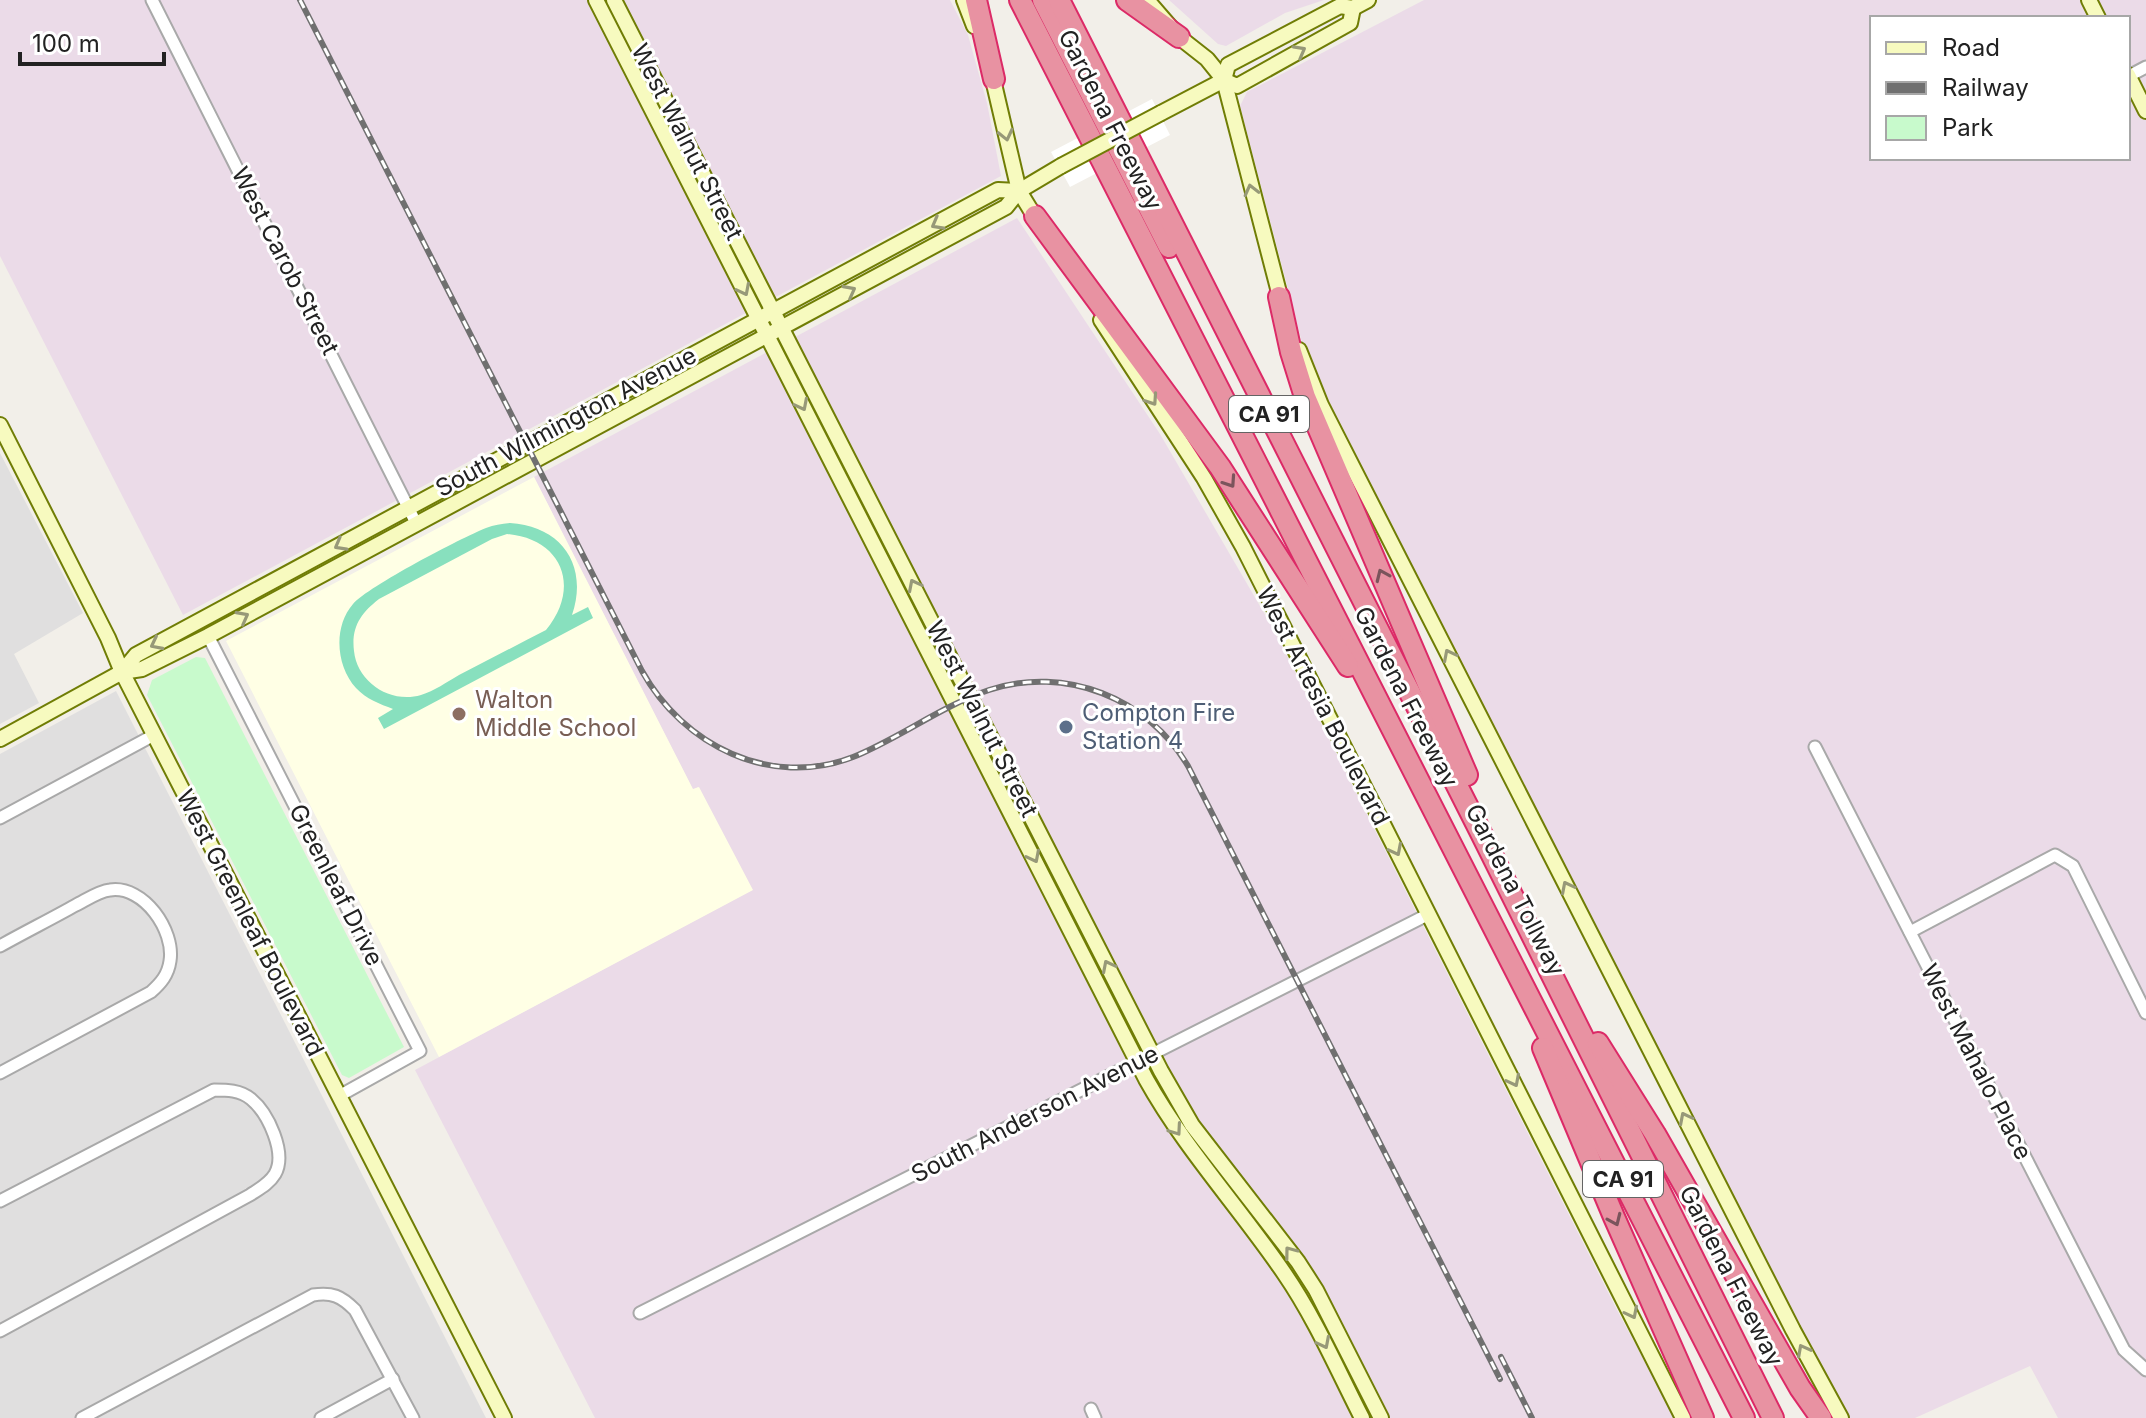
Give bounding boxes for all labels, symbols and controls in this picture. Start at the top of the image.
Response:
scale bar [20,16,164,66]
legend [1870,16,2130,160]
street label: Gardena Freeway [1052,25,1169,215]
text: 100 m [32,29,100,58]
text: Road [1942,33,2000,62]
street label: West Walnut Street [625,39,749,245]
one-way arrow [1292,45,1306,60]
text: Railway [1942,73,2029,102]
text: Park [1942,113,1993,142]
one-way arrow [997,128,1014,141]
street label: West Carob Street [226,162,345,360]
one-way arrow [1243,183,1260,197]
one-way arrow [931,214,946,230]
one-way arrow [734,282,749,296]
one-way arrow [842,285,857,300]
street label: South Wilmington Avenue [430,340,701,503]
one-way arrow [1143,391,1158,406]
road number: CA 91 [1229,396,1309,432]
one-way arrow [792,397,808,412]
one-way arrow [1220,474,1235,488]
one-way arrow [334,535,348,550]
one-way arrow [1376,568,1392,583]
one-way arrow [908,578,923,593]
street label: West Artesia Boulevard [1251,582,1396,830]
street label: Gardena Freeway [1348,602,1465,792]
one-way arrow [234,611,249,627]
street label: West Walnut Street [920,616,1044,822]
one-way arrow [150,634,165,649]
one-way arrow [1443,649,1458,663]
place label: Walton Middle School [475,685,636,742]
place label: Compton Fire Station 4 [1082,698,1235,755]
marker: Walton Middle School [450,705,468,723]
marker: Compton Fire Station 4 [1057,718,1075,736]
street label: West Greenleaf Boulevard [170,785,330,1061]
street label: Greenleaf Drive [283,799,390,970]
street label: Gardena Tollway [1460,799,1571,981]
one-way arrow [1386,841,1402,856]
one-way arrow [1024,848,1039,863]
one-way arrow [1561,880,1576,895]
street label: West Mahalo Place [1915,959,2038,1164]
one-way arrow [1102,960,1118,974]
street label: South Anderson Avenue [906,1039,1163,1189]
one-way arrow [1504,1073,1519,1088]
one-way arrow [1679,1112,1694,1127]
one-way arrow [1166,1122,1181,1136]
road number: CA 91 [1583,1161,1663,1197]
street label: Gardena Freeway [1673,1181,1790,1371]
one-way arrow [1605,1212,1621,1226]
one-way arrow [1286,1246,1300,1260]
one-way arrow [1622,1305,1637,1320]
one-way arrow [1315,1335,1330,1350]
one-way arrow [1797,1344,1813,1359]

